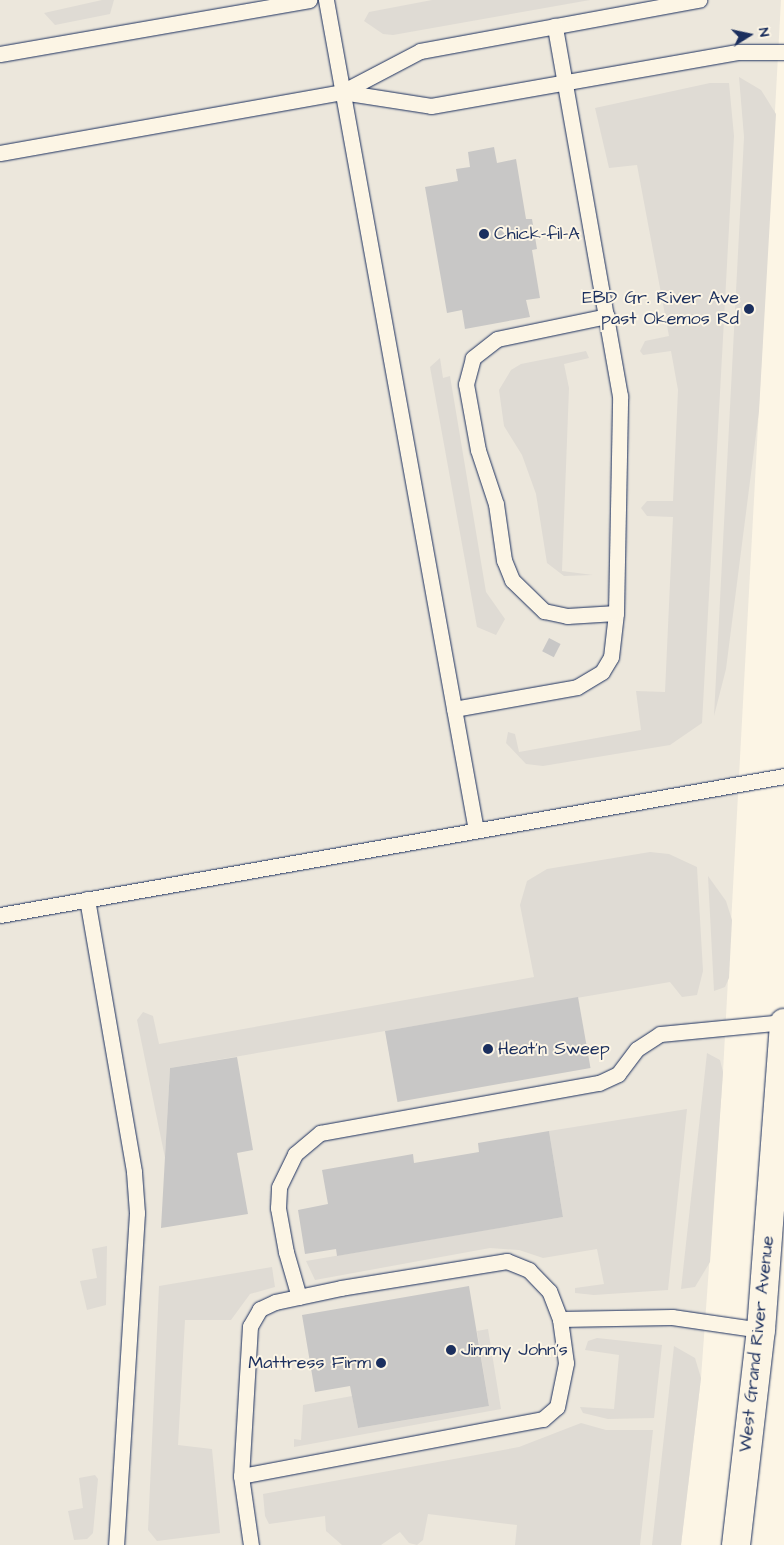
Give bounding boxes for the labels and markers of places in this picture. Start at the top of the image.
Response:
place label: Chick-fil-A [494,223,580,245]
marker: Chick-fil-A [478,228,490,240]
place label: EBD Gr. River Ave past Okemos Rd [582,288,739,330]
marker: EBD Gr. River Ave past Okemos Rd [743,303,755,315]
place label: Heat'n Sweep [498,1038,610,1060]
marker: Heat'n Sweep [482,1043,494,1055]
place label: Jimmy John's [461,1339,568,1361]
marker: Jimmy John's [445,1344,457,1356]
place label: Mattress Firm [248,1352,371,1374]
marker: Mattress Firm [375,1357,387,1369]

